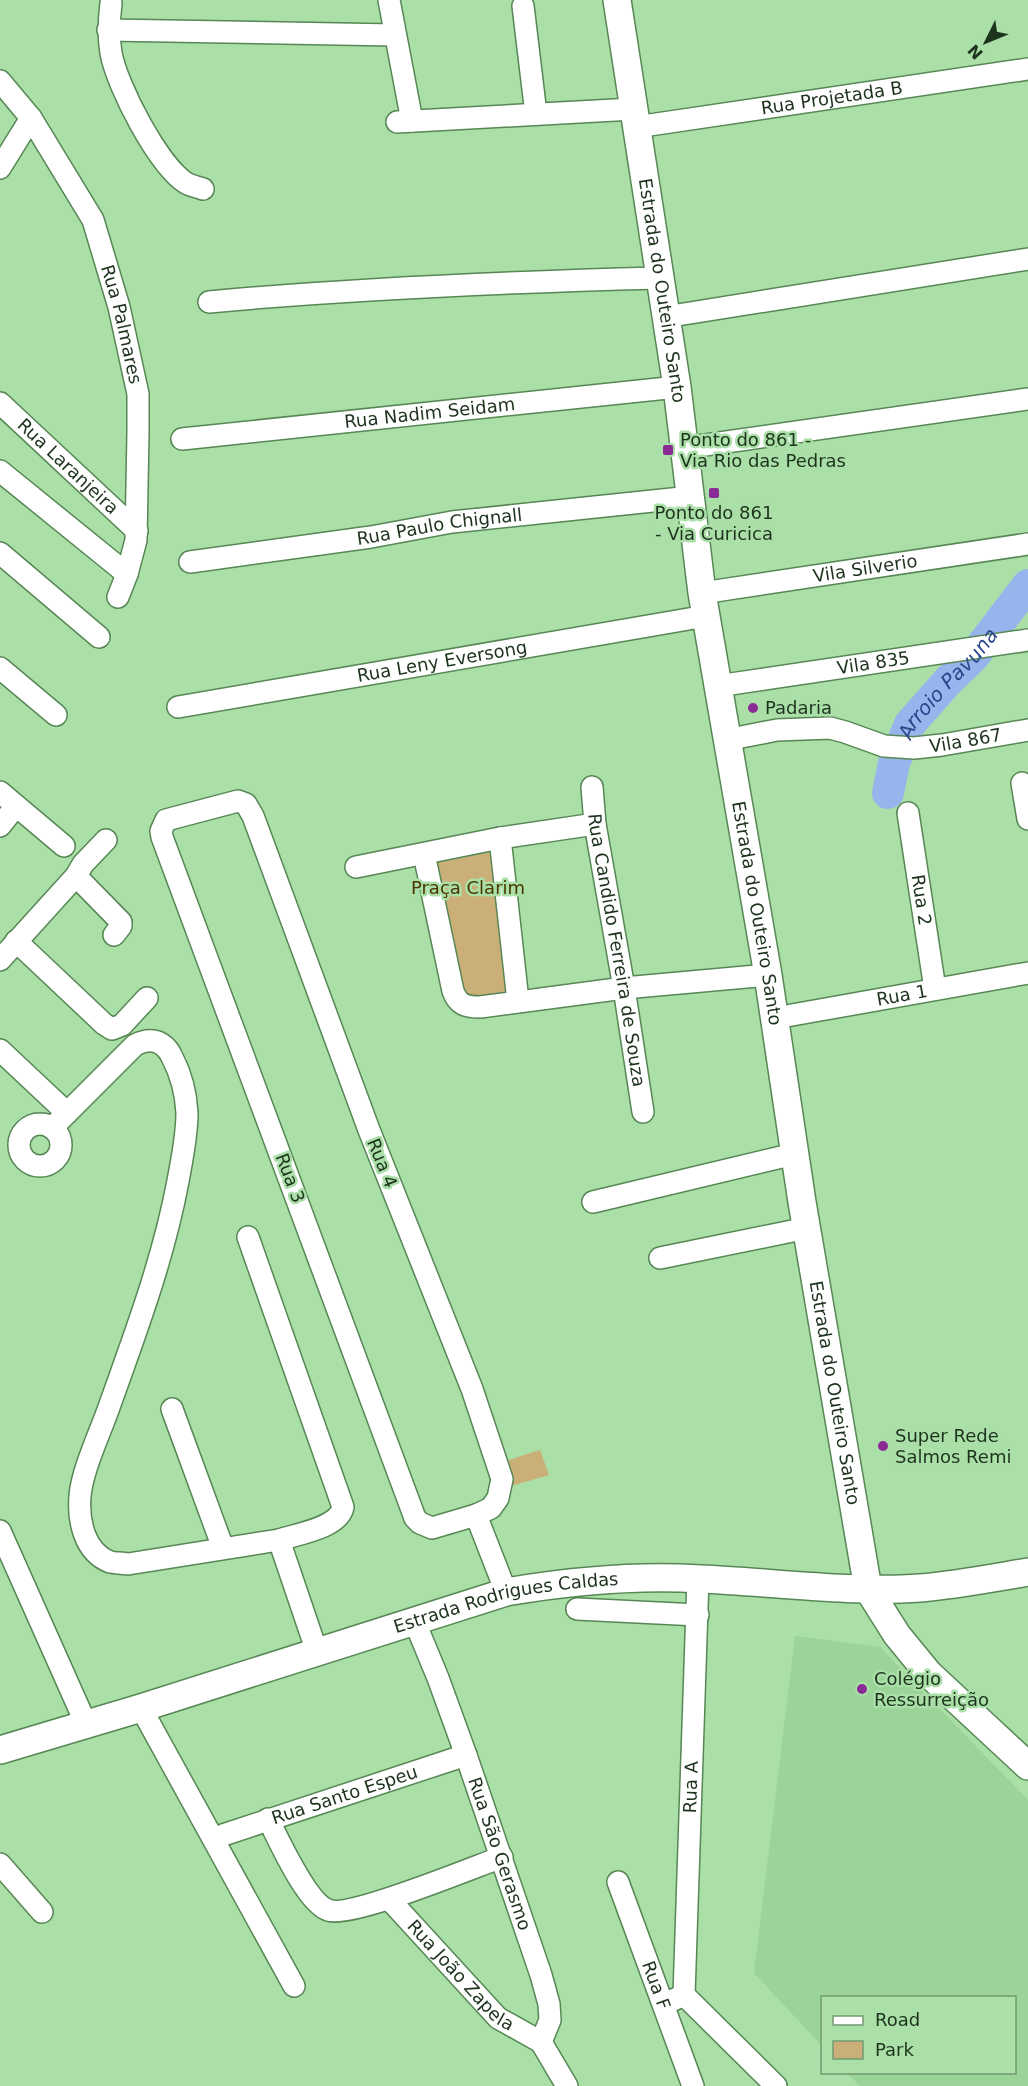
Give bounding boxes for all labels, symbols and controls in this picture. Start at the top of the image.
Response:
north arrow [956,12,1016,72]
text: N [964,41,987,63]
street label: Rua Projetada B [759,77,904,118]
street label: Estrada do Outeiro Santo [635,177,690,404]
street label: Rua Palmares [97,262,147,386]
street label: Rua Nadim Seidam [343,393,516,432]
street label: Rua Laranjeira [14,414,123,518]
place label: Ponto do 861 - Via Rio das Pedras [680,429,846,471]
marker: Ponto do 861 - Via Rio das Pedras [661,443,675,457]
marker: Ponto do 861 - Via Curicica [707,486,721,500]
place label: Ponto do 861 - Via Curicica [655,502,773,544]
street label: Rua Paulo Chignall [355,504,523,549]
street label: Vila Silverio [811,550,919,586]
water label: Arroio Pavuna [892,623,1003,744]
street label: Rua Leny Eversong [355,636,529,686]
street label: Vila 835 [836,647,911,678]
place label: Padaria [765,697,832,718]
marker: Padaria [746,701,760,715]
street label: Vila 867 [928,724,1003,756]
street label: Estrada do Outeiro Santo [728,799,786,1027]
street label: Rua Candido Ferreira de Souza [584,813,650,1088]
street label: Rua 2 [908,873,936,927]
park label: Praça Clarim [411,877,525,898]
street label: Rua 1 [875,980,929,1010]
street label: Rua 4 [363,1135,402,1191]
street label: Rua 3 [271,1150,309,1206]
street label: Estrada do Outeiro Santo [806,1279,864,1507]
place label: Super Rede Salmos Remi [895,1425,1011,1467]
marker: Super Rede Salmos Remi [876,1439,890,1453]
street label: Estrada Rodrigues Caldas [391,1568,619,1637]
place label: Colégio Ressurreição [874,1668,989,1710]
marker: Colégio Ressurreição [855,1682,869,1696]
street label: Rua A [679,1760,702,1814]
street label: Rua Santo Espeu [269,1761,420,1828]
street label: Rua São Gerasmo [464,1774,536,1933]
street label: Rua João Zapela [403,1915,518,2035]
street label: Rua F [638,1958,675,2012]
legend [821,1996,1016,2074]
text: Road [875,2009,920,2030]
text: Park [875,2039,914,2060]

